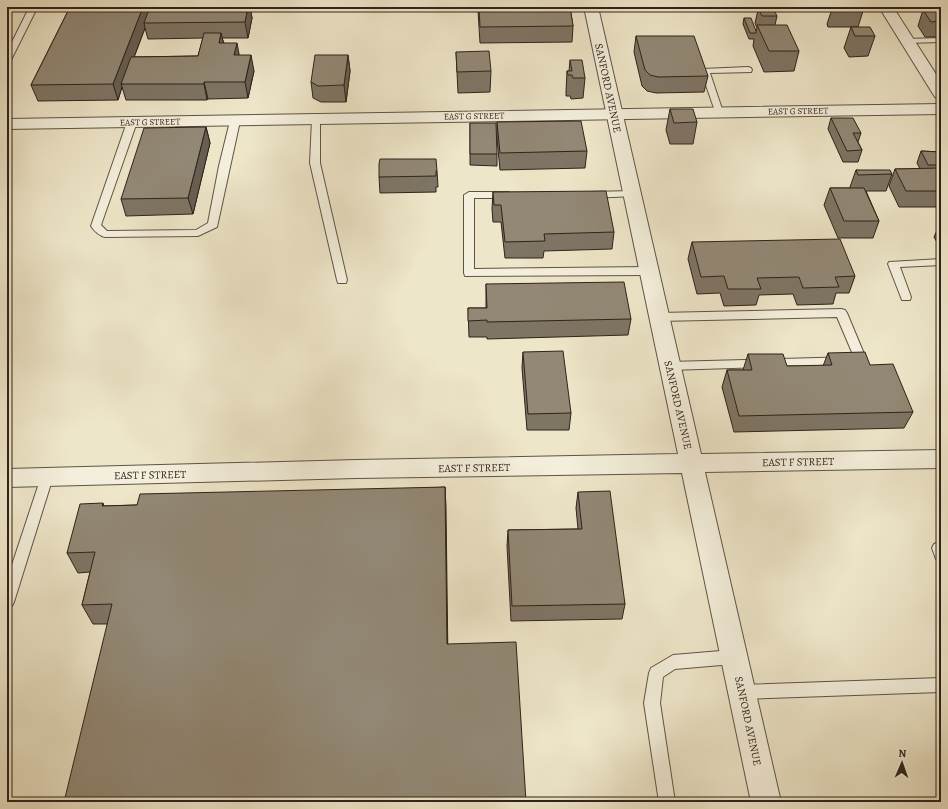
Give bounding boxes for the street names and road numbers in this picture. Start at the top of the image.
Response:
street label: SANFORD AVENUE [591,42,625,134]
street label: EAST G STREET [768,104,828,118]
street label: EAST G STREET [444,109,504,123]
street label: EAST G STREET [120,115,180,129]
street label: SANFORD AVENUE [660,359,696,451]
street label: EAST F STREET [762,454,834,470]
street label: EAST F STREET [438,460,510,476]
street label: EAST F STREET [114,467,186,483]
street label: SANFORD AVENUE [731,675,765,767]

